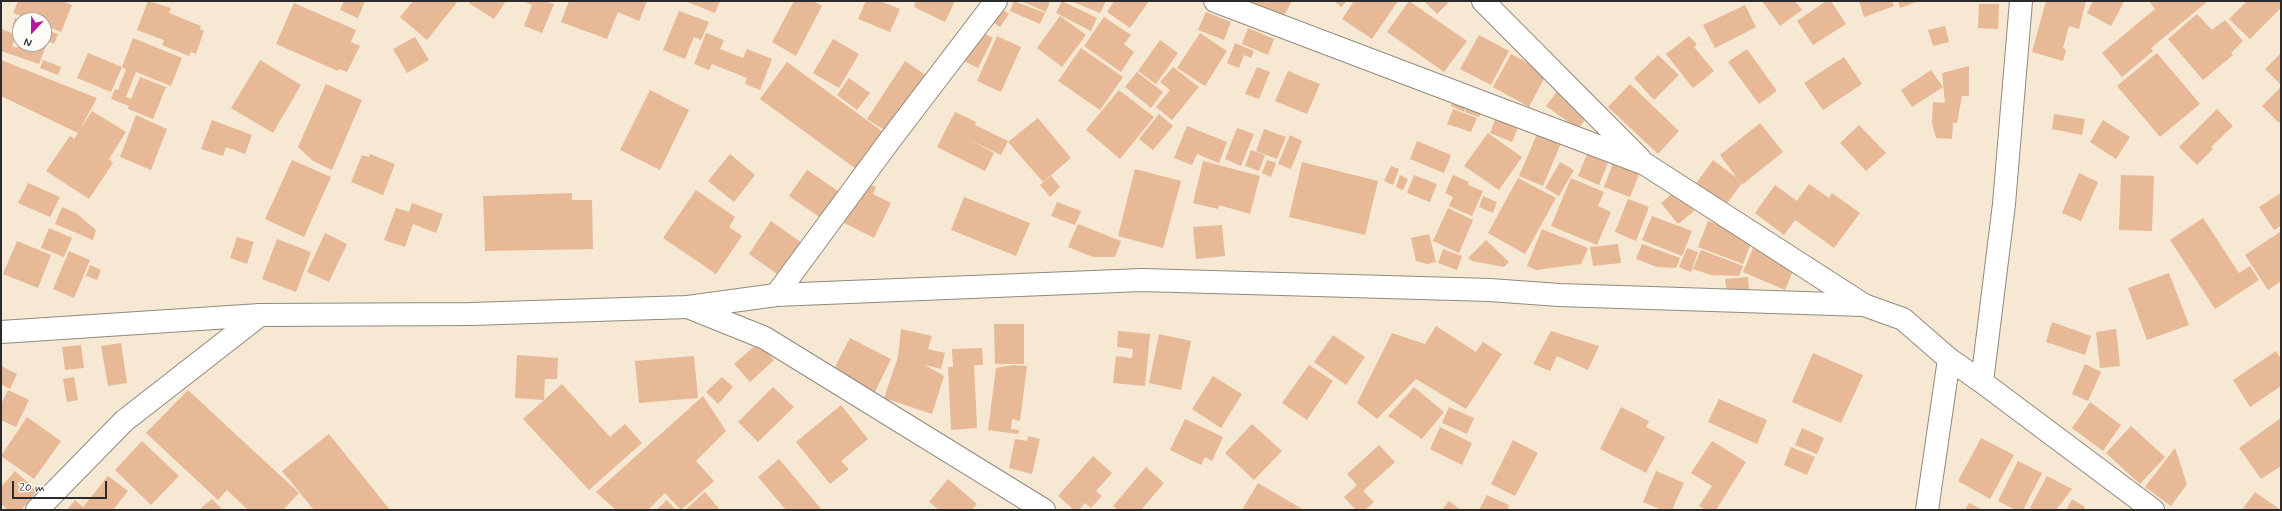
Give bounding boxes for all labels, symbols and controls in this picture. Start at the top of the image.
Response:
north arrow [12,12,52,52]
text: N [22,34,34,50]
scale bar [14,473,109,499]
text: 20 m [19,480,45,496]

